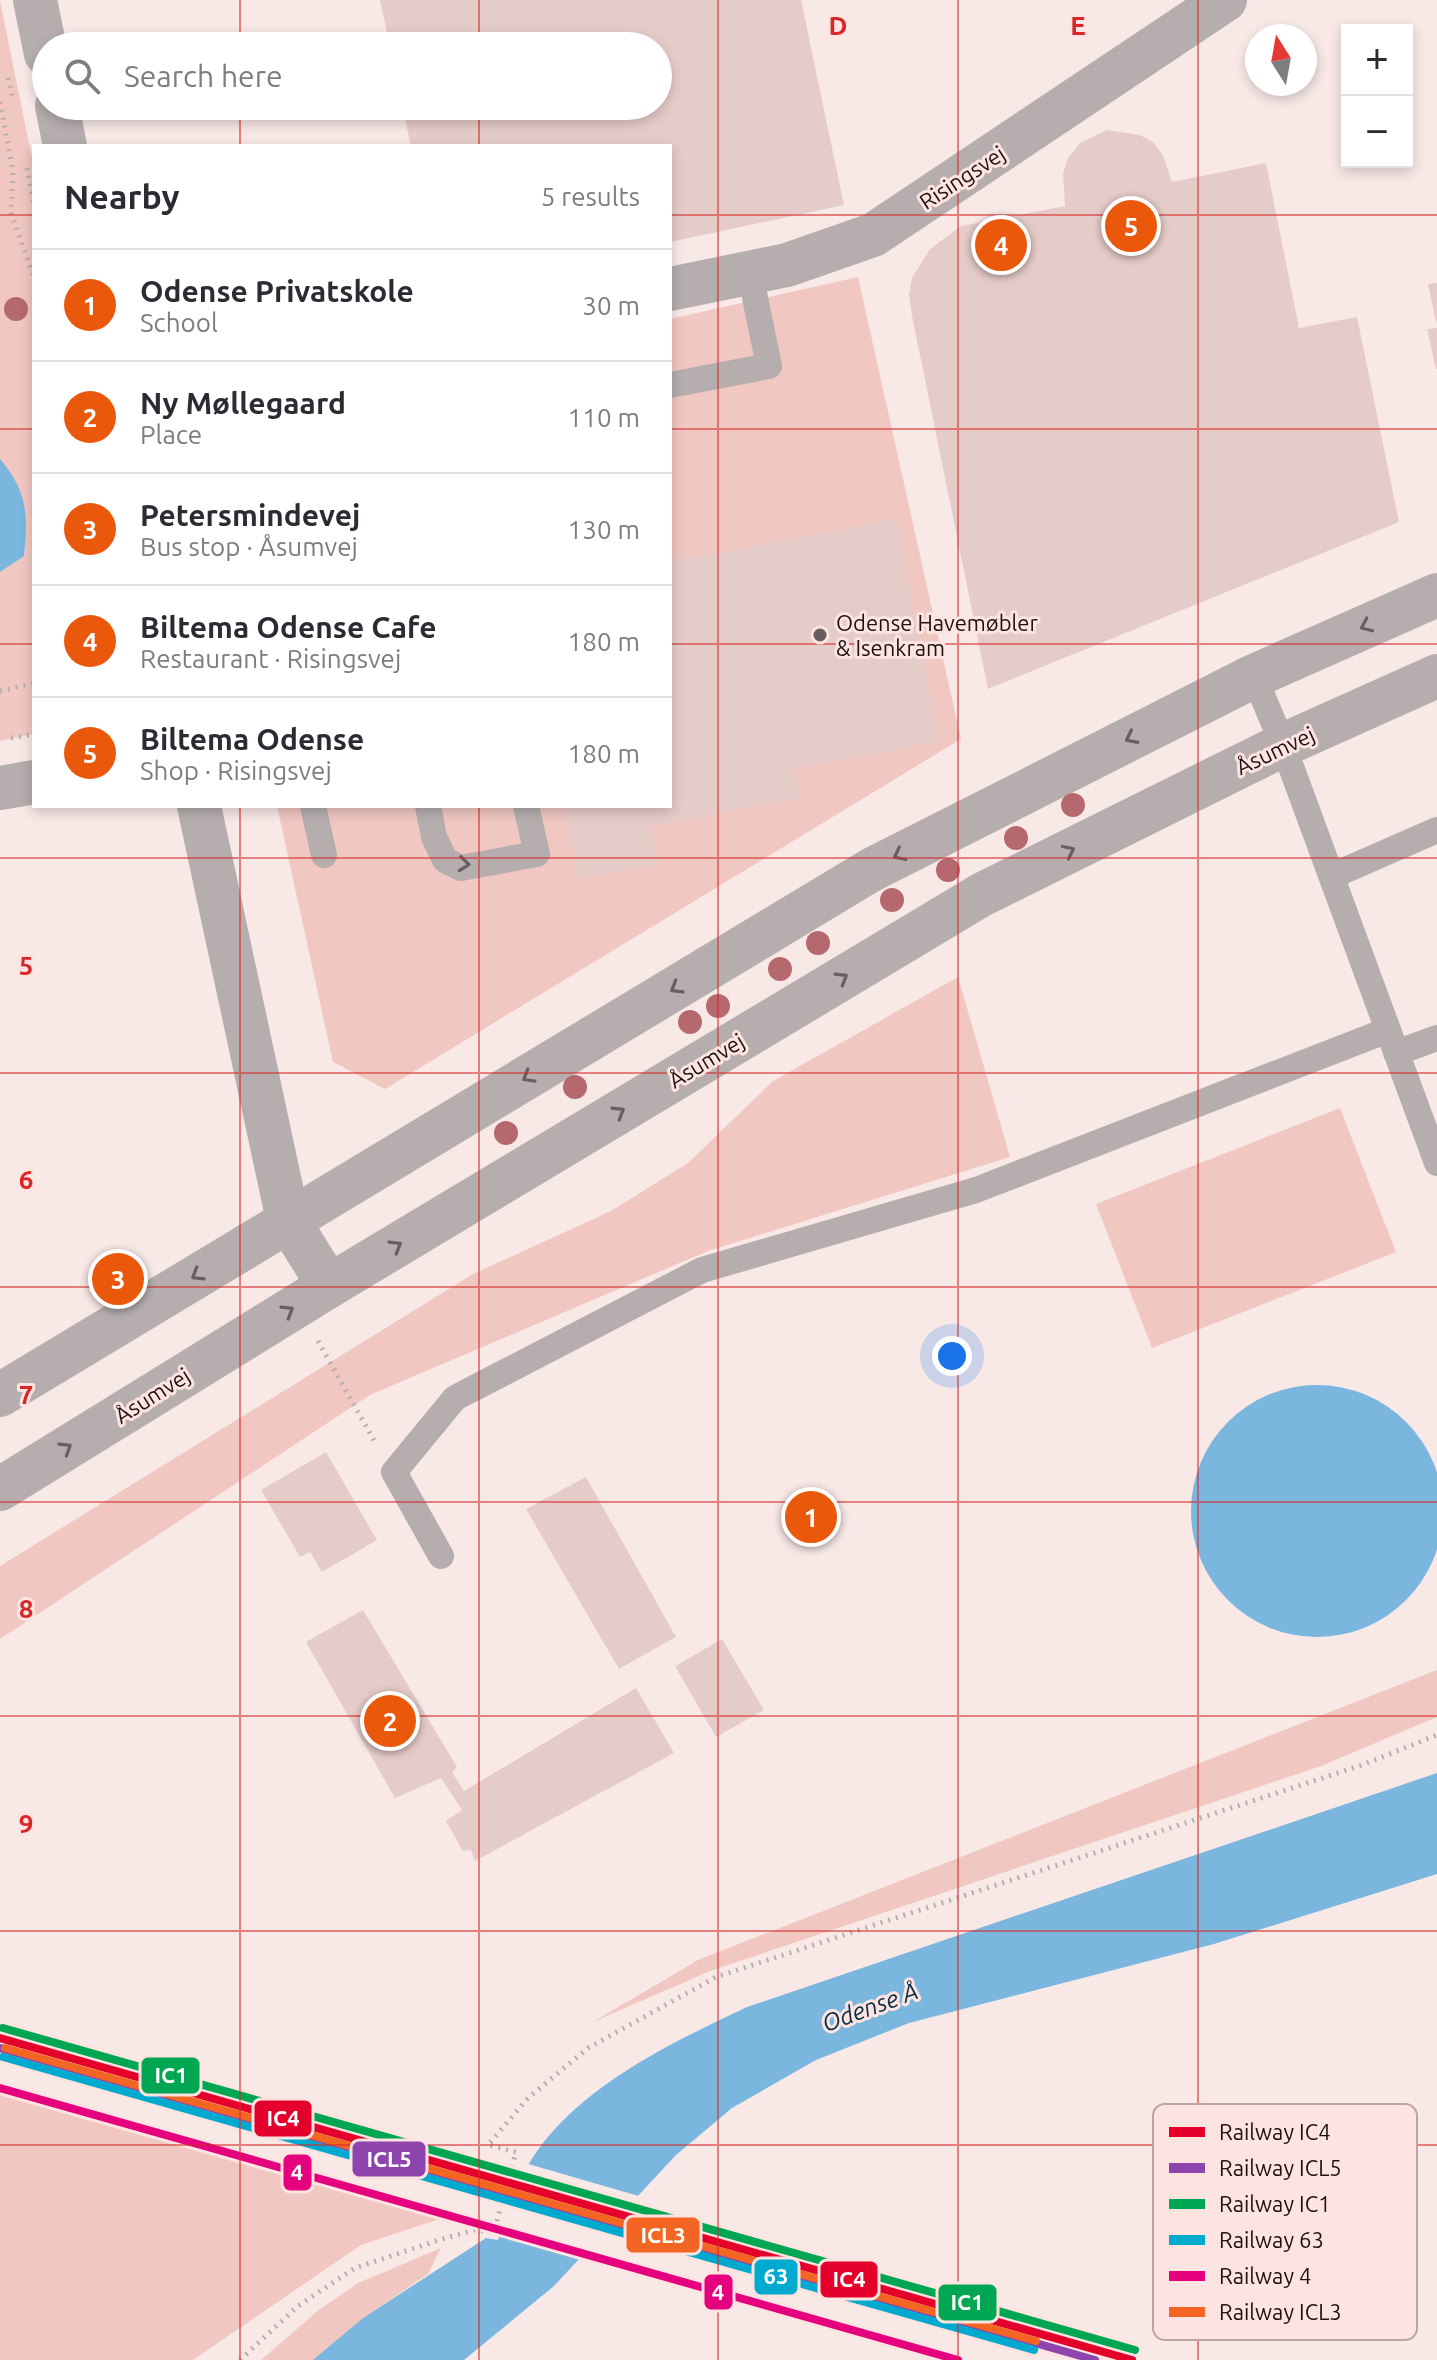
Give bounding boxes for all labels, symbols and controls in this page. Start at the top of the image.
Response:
text: D [829,11,847,40]
text: E [1070,11,1086,40]
north arrow [1245,24,1317,96]
map controls [1341,24,1413,168]
button: + [1341,24,1413,96]
search box [32,32,672,120]
icon: search [60,54,104,98]
text: Search here [124,59,283,93]
button: − [1341,96,1413,168]
street label: Risingsvej [915,140,1009,214]
text: Nearby [64,177,179,215]
text: 5 results [541,182,640,211]
pin: 5 [1105,196,1157,256]
pin: 4 [975,215,1027,275]
text: Odense Privatskole [140,274,414,308]
text: 1 [83,291,97,320]
text: 30 m [582,291,640,320]
text: School [140,308,218,337]
text: Ny Møllegaard [140,386,346,420]
text: 2 [83,403,97,432]
text: 110 m [568,403,640,432]
text: Place [140,420,202,449]
text: Petersmindevej [140,498,360,532]
text: 3 [83,515,97,544]
text: 130 m [568,515,640,544]
text: Bus stop · Åsumvej [140,532,358,561]
text: Biltema Odense Cafe [140,610,436,644]
place label: Odense Havemøbler & Isenkram [836,610,1038,660]
one-way arrow [1359,617,1374,633]
marker: Odense Havemøbler & Isenkram [811,626,829,644]
text: 4 [83,627,97,656]
text: 180 m [568,627,640,656]
text: Restaurant · Risingsvej [140,644,401,673]
street label: Åsumvej [1232,721,1318,779]
text: Biltema Odense [140,722,364,756]
one-way arrow [1124,728,1139,744]
text: 5 [83,739,97,768]
text: 180 m [568,739,640,768]
text: Shop · Risingsvej [140,756,332,785]
one-way arrow [1060,845,1075,861]
one-way arrow [892,846,907,861]
one-way arrow [458,856,471,873]
text: 5 [19,951,33,980]
one-way arrow [833,972,848,988]
one-way arrow [670,979,685,994]
street label: Åsumvej [664,1028,748,1092]
one-way arrow [522,1067,537,1082]
one-way arrow [610,1106,625,1122]
text: 6 [19,1165,33,1194]
one-way arrow [387,1240,402,1256]
pin: 3 [92,1249,144,1309]
one-way arrow [191,1265,206,1281]
one-way arrow [279,1306,294,1321]
your location [932,1336,972,1376]
street label: Åsumvej [110,1362,194,1428]
text: 7 [19,1380,33,1409]
one-way arrow [57,1442,72,1457]
pin: 1 [785,1487,837,1547]
text: 8 [19,1594,33,1623]
pin: 2 [364,1691,416,1751]
text: 9 [19,1809,33,1838]
water label: Odense Å [818,1977,922,2037]
line badge: IC1 [140,2056,201,2095]
text: IC1 [154,2062,188,2087]
line badge: IC4 [253,2099,313,2138]
legend [1153,2104,1417,2340]
text: IC4 [266,2105,300,2130]
text: Railway IC4 [1219,2119,1331,2144]
line badge: ICL5 [351,2140,427,2178]
text: ICL5 [366,2146,412,2171]
line badge: 4 [282,2153,313,2192]
text: Railway ICL5 [1219,2155,1342,2180]
text: 4 [291,2159,303,2184]
text: Railway IC1 [1219,2191,1331,2216]
line badge: ICL3 [625,2216,701,2254]
text: ICL3 [640,2222,686,2247]
text: Railway 63 [1219,2227,1324,2252]
line badge: 63 [753,2258,799,2296]
line badge: IC4 [819,2260,879,2299]
text: 63 [764,2263,788,2288]
text: Railway 4 [1219,2263,1311,2288]
text: IC4 [832,2266,866,2291]
line badge: 4 [703,2273,734,2311]
text: 4 [712,2279,724,2304]
line badge: IC1 [937,2283,998,2322]
text: IC1 [950,2289,984,2314]
text: Railway ICL3 [1219,2299,1342,2324]

